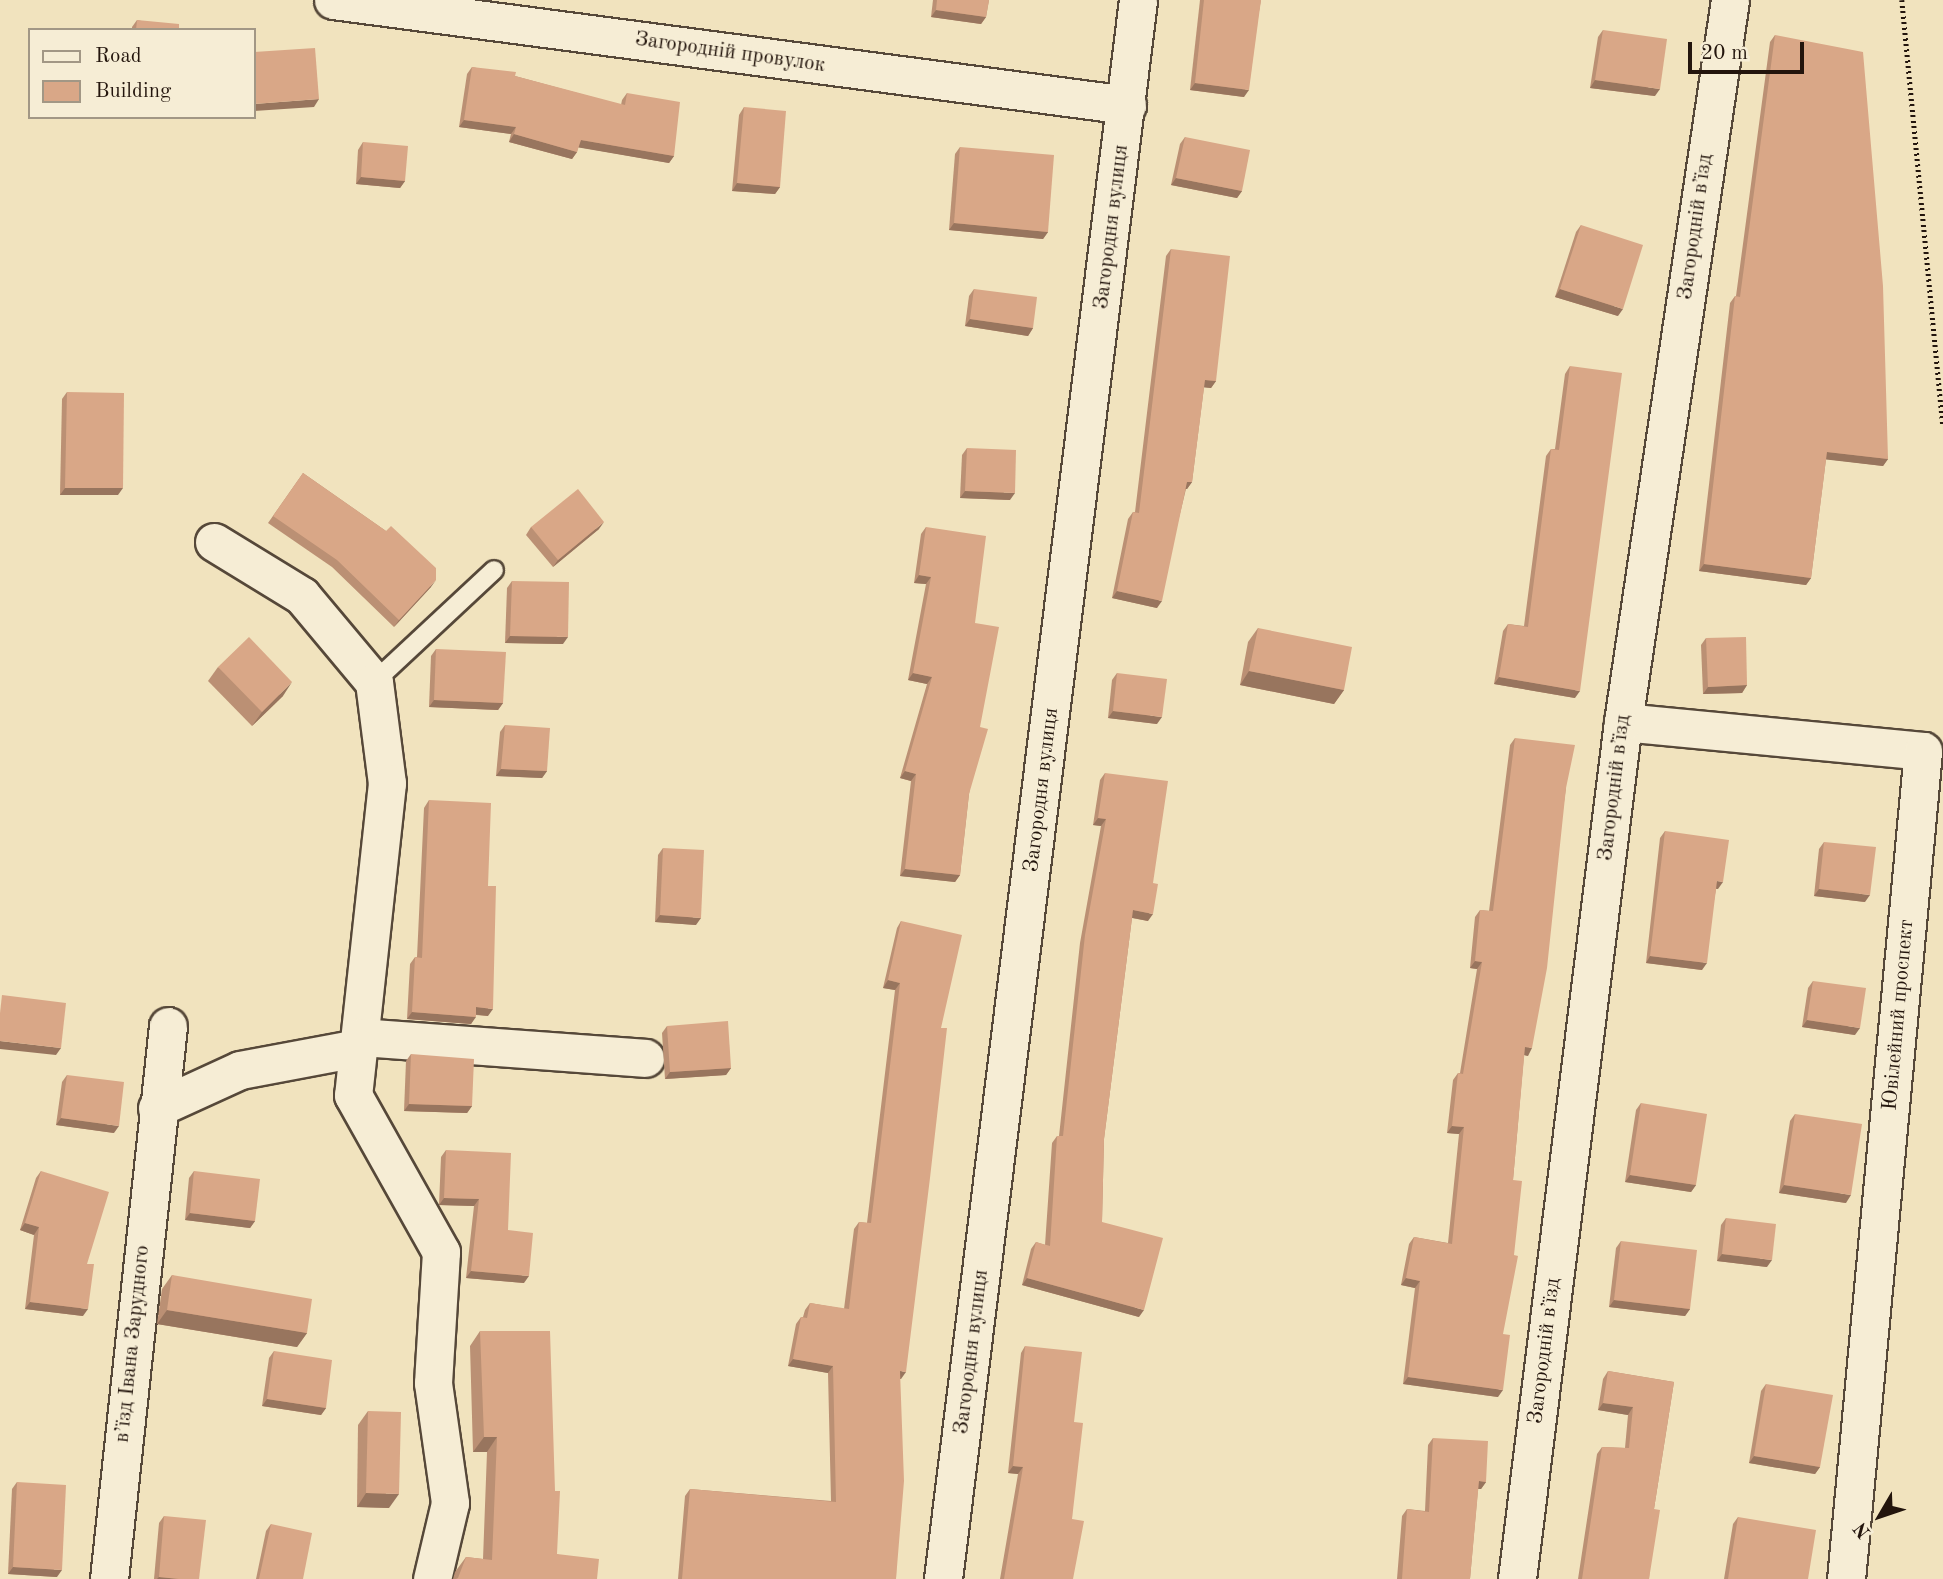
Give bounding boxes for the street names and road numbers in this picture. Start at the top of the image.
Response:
street label: Загородній провулок [633,27,827,79]
street label: Загородня вулиця [1089,143,1135,311]
street label: Загородній вʼїзд [1673,153,1719,301]
street label: Загородня вулиця [1019,706,1065,874]
street label: Загородній вʼїзд [1594,714,1636,862]
street label: Ювілейний проспект [1878,918,1920,1112]
street label: в’їзд Івана Зарудного [110,1244,156,1444]
street label: Загородня вулиця [949,1268,995,1436]
street label: Загородній вʼїзд [1524,1277,1566,1425]

